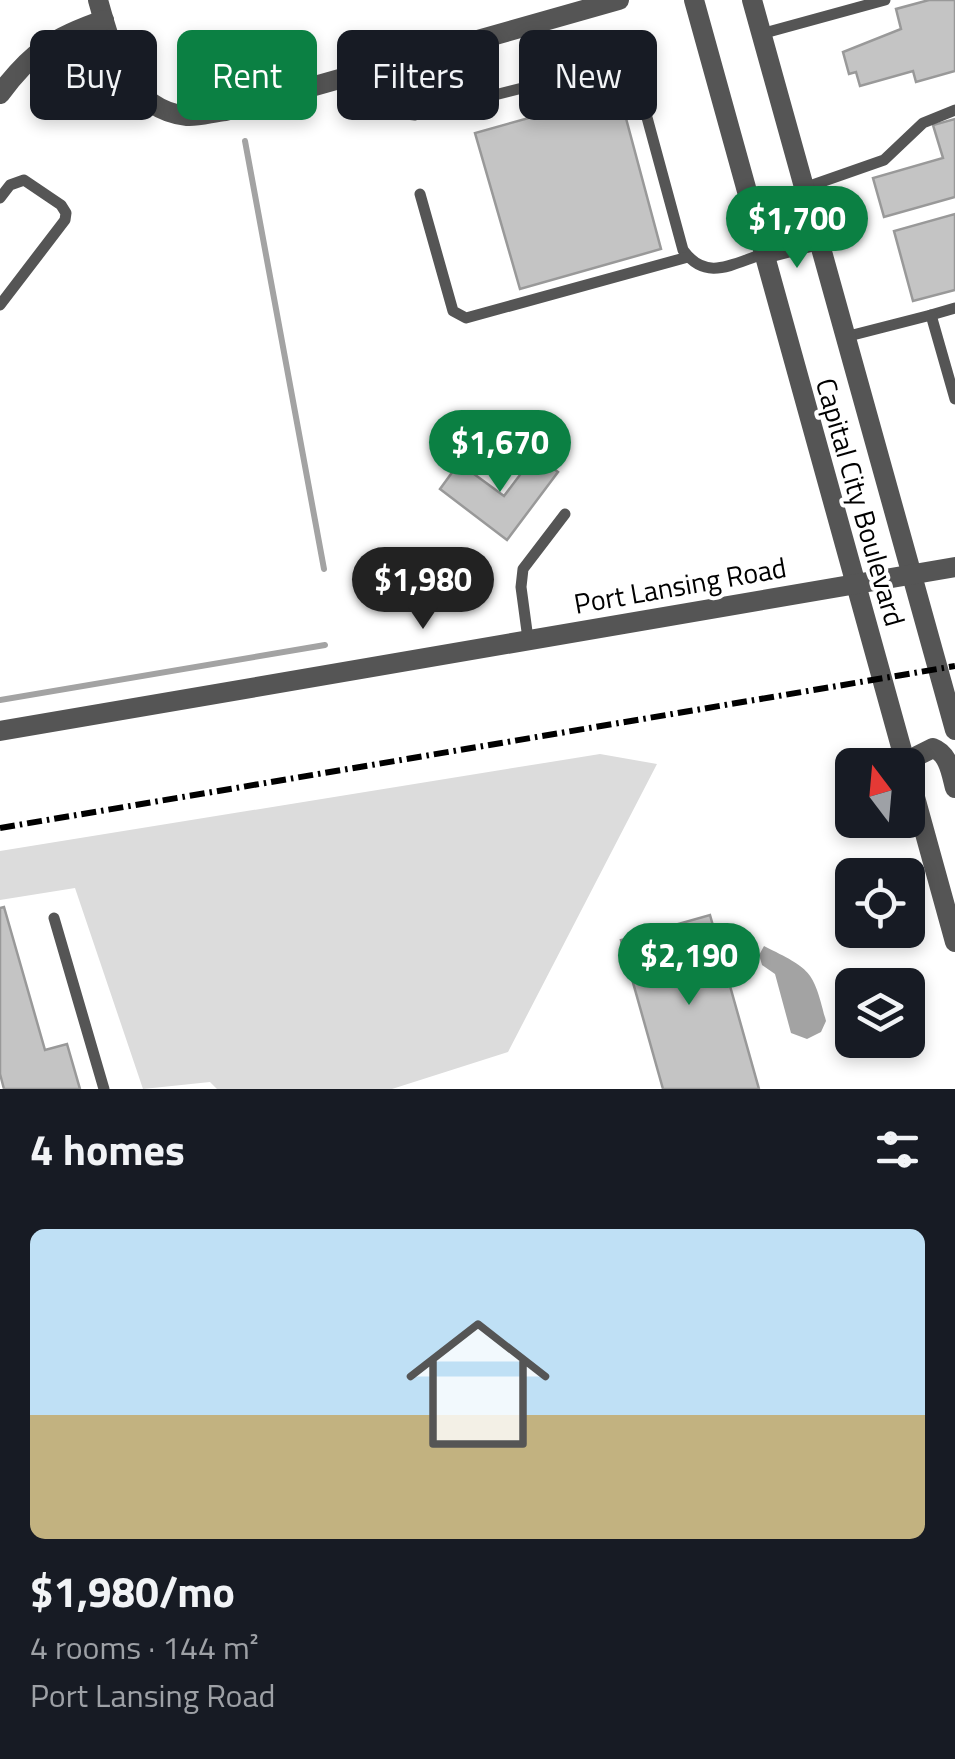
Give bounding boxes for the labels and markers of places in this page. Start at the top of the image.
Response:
pin: $1,700 [716,186,878,271]
pin: $1,670 [419,410,581,495]
pin: $1,980 [342,547,504,632]
pin: $2,190 [608,923,770,1008]

